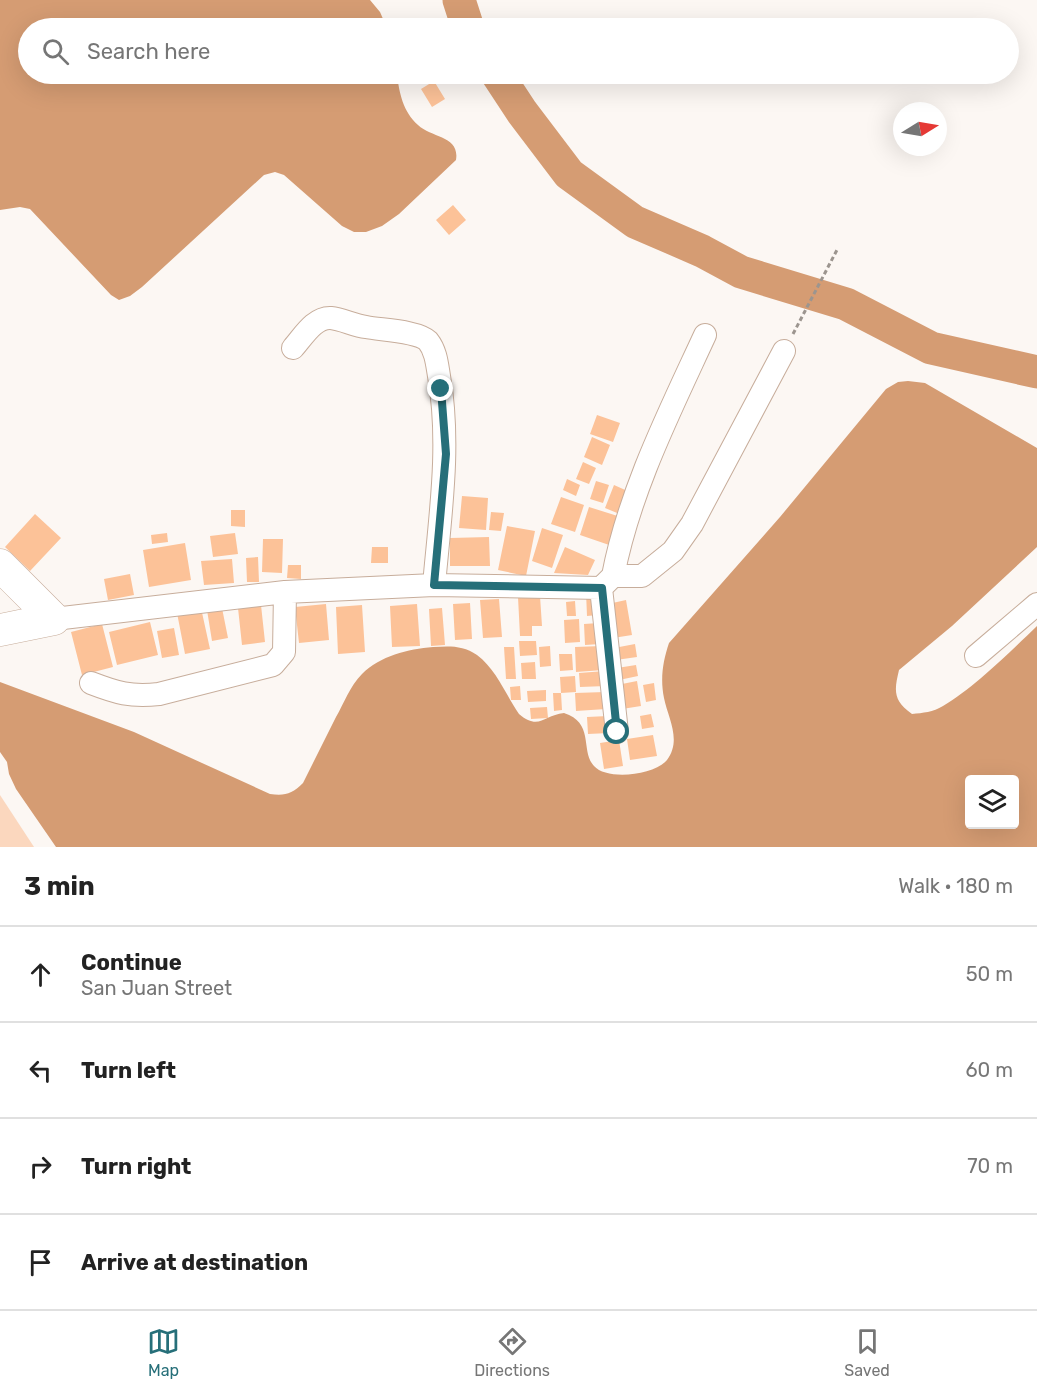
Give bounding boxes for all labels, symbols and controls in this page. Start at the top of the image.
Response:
search box [18,18,1019,84]
icon: search [39,35,72,68]
text: Search here [87,38,210,65]
north arrow [893,102,947,156]
route end [427,375,453,401]
route start [603,718,629,744]
map controls [965,775,1019,829]
button: layers [965,775,1019,829]
text: 3 min [24,871,95,902]
text: Walk · 180 m [898,874,1013,898]
text: Continue [81,949,182,976]
icon: ahead [24,958,57,991]
text: 50 m [966,962,1013,986]
text: San Juan Street [81,976,232,1000]
icon: left [24,1054,57,1087]
text: Turn left [81,1057,176,1084]
text: 60 m [966,1058,1013,1082]
icon: right [24,1150,57,1183]
text: Turn right [81,1153,191,1180]
text: 70 m [967,1154,1013,1178]
icon: arrive [24,1246,57,1279]
text: Arrive at destination [81,1249,308,1276]
tab: Map [147,1325,180,1380]
tab: Directions [474,1325,550,1380]
tab: Saved [844,1325,890,1380]

